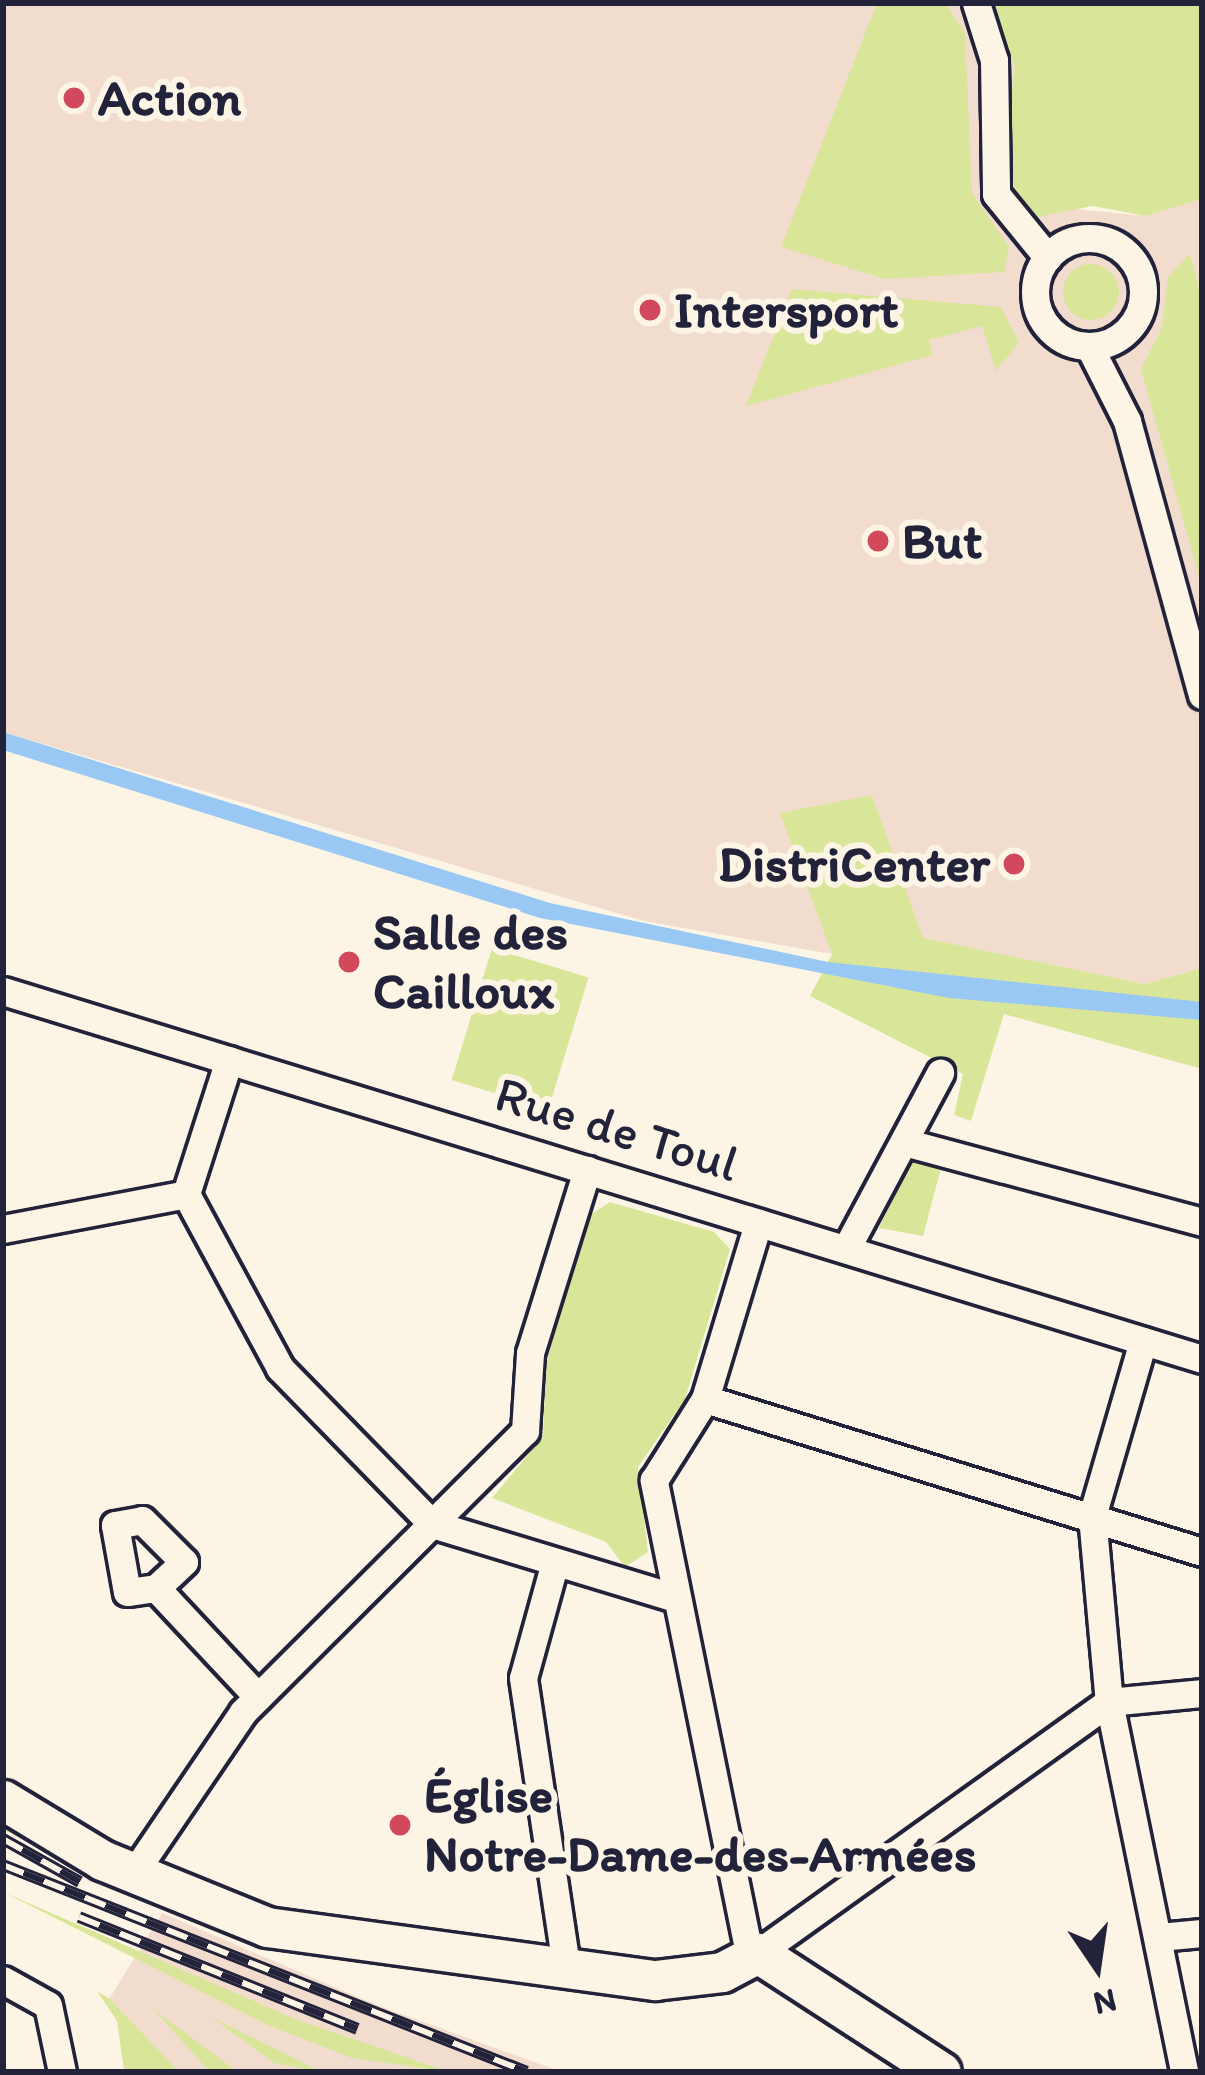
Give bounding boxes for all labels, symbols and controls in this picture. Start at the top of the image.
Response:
place label: Action [98,67,242,129]
marker: Action [61,85,87,111]
place label: Intersport [674,279,899,341]
marker: Intersport [637,297,663,323]
place label: But [902,510,982,572]
marker: But [865,528,891,554]
place label: DistriCenter [718,833,990,895]
marker: DistriCenter [1001,851,1027,877]
place label: Salle des Cailloux [373,902,568,1022]
marker: Salle des Cailloux [336,949,362,975]
street label: Rue de Toul [488,1063,746,1195]
place label: Église Notre-Dame-des-Armées [424,1765,976,1885]
marker: Église Notre-Dame-des-Armées [387,1812,413,1838]
north arrow [1037,1907,1157,2027]
text: N [1090,1981,1120,2024]

